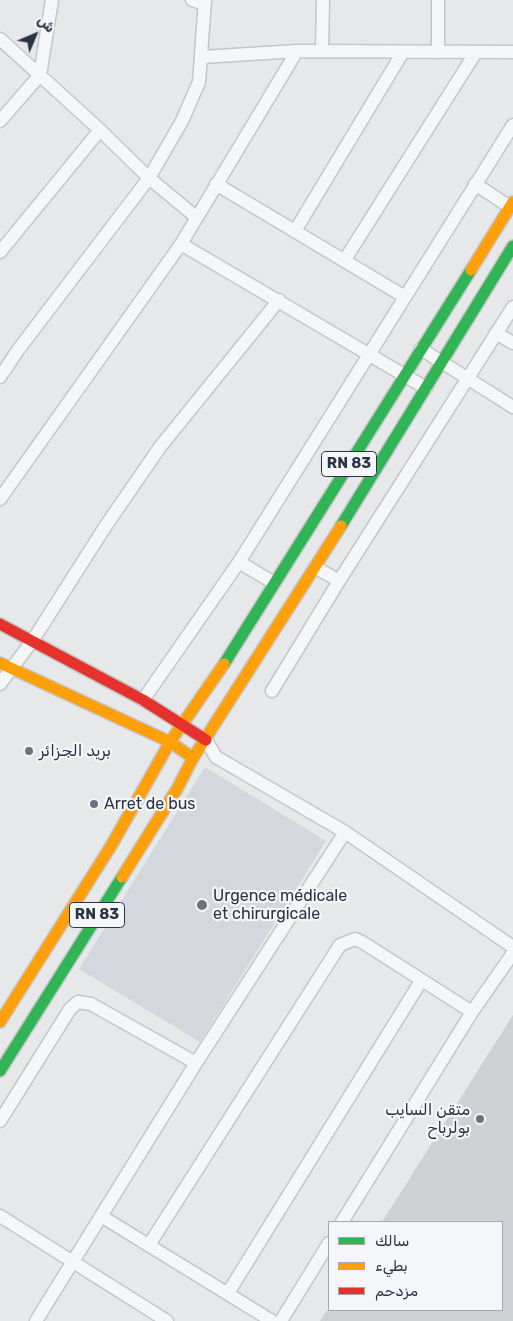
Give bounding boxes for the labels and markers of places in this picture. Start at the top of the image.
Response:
place label: بريد الجزائر [39,741,111,761]
marker: بريد الجزائر [23,745,35,757]
place label: Arret de bus [104,794,196,814]
marker: Arret de bus [88,798,100,810]
place label: Urgence médicale et chirurgicale [213,886,347,924]
marker: Urgence médicale et chirurgicale [195,898,209,912]
place label: متقن السايب بولرباح [385,1100,470,1138]
marker: متقن السايب بولرباح [474,1113,486,1125]

